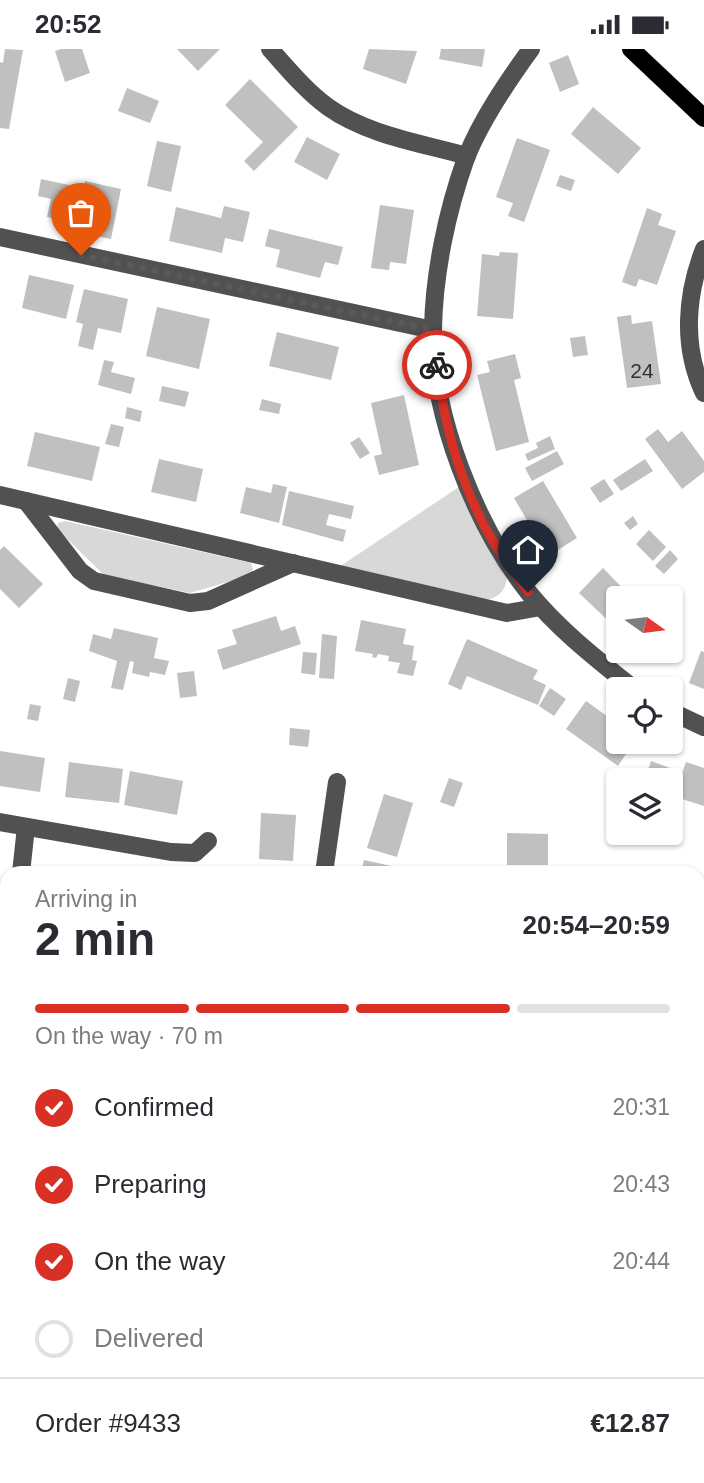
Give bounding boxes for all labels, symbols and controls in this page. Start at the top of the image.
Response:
text: 20:52 [35,9,102,39]
pin [51,183,111,255]
icon: bag [62,194,100,232]
courier [402,330,472,400]
icon: bike [418,346,456,384]
house number: 24 [630,359,654,382]
pin [498,520,558,592]
icon: home [509,531,547,569]
north arrow [606,586,682,663]
map controls [606,586,683,845]
button: locate [606,677,683,754]
button: layers [606,768,683,845]
text: Arriving in [35,886,137,912]
text: 20:54–20:59 [523,910,670,940]
text: 2 min [35,913,155,965]
text: On the way · 70 m [35,1023,223,1049]
icon: check [35,1089,73,1127]
text: Confirmed [94,1092,214,1122]
text: 20:31 [612,1094,670,1120]
icon: check [35,1166,73,1204]
text: Preparing [94,1169,207,1199]
text: 20:43 [612,1171,670,1197]
icon: check [35,1243,73,1281]
text: On the way [94,1246,226,1276]
text: 20:44 [612,1248,670,1274]
text: Delivered [94,1323,204,1353]
text: Order #9433 [35,1408,181,1438]
text: €12.87 [590,1408,670,1438]

